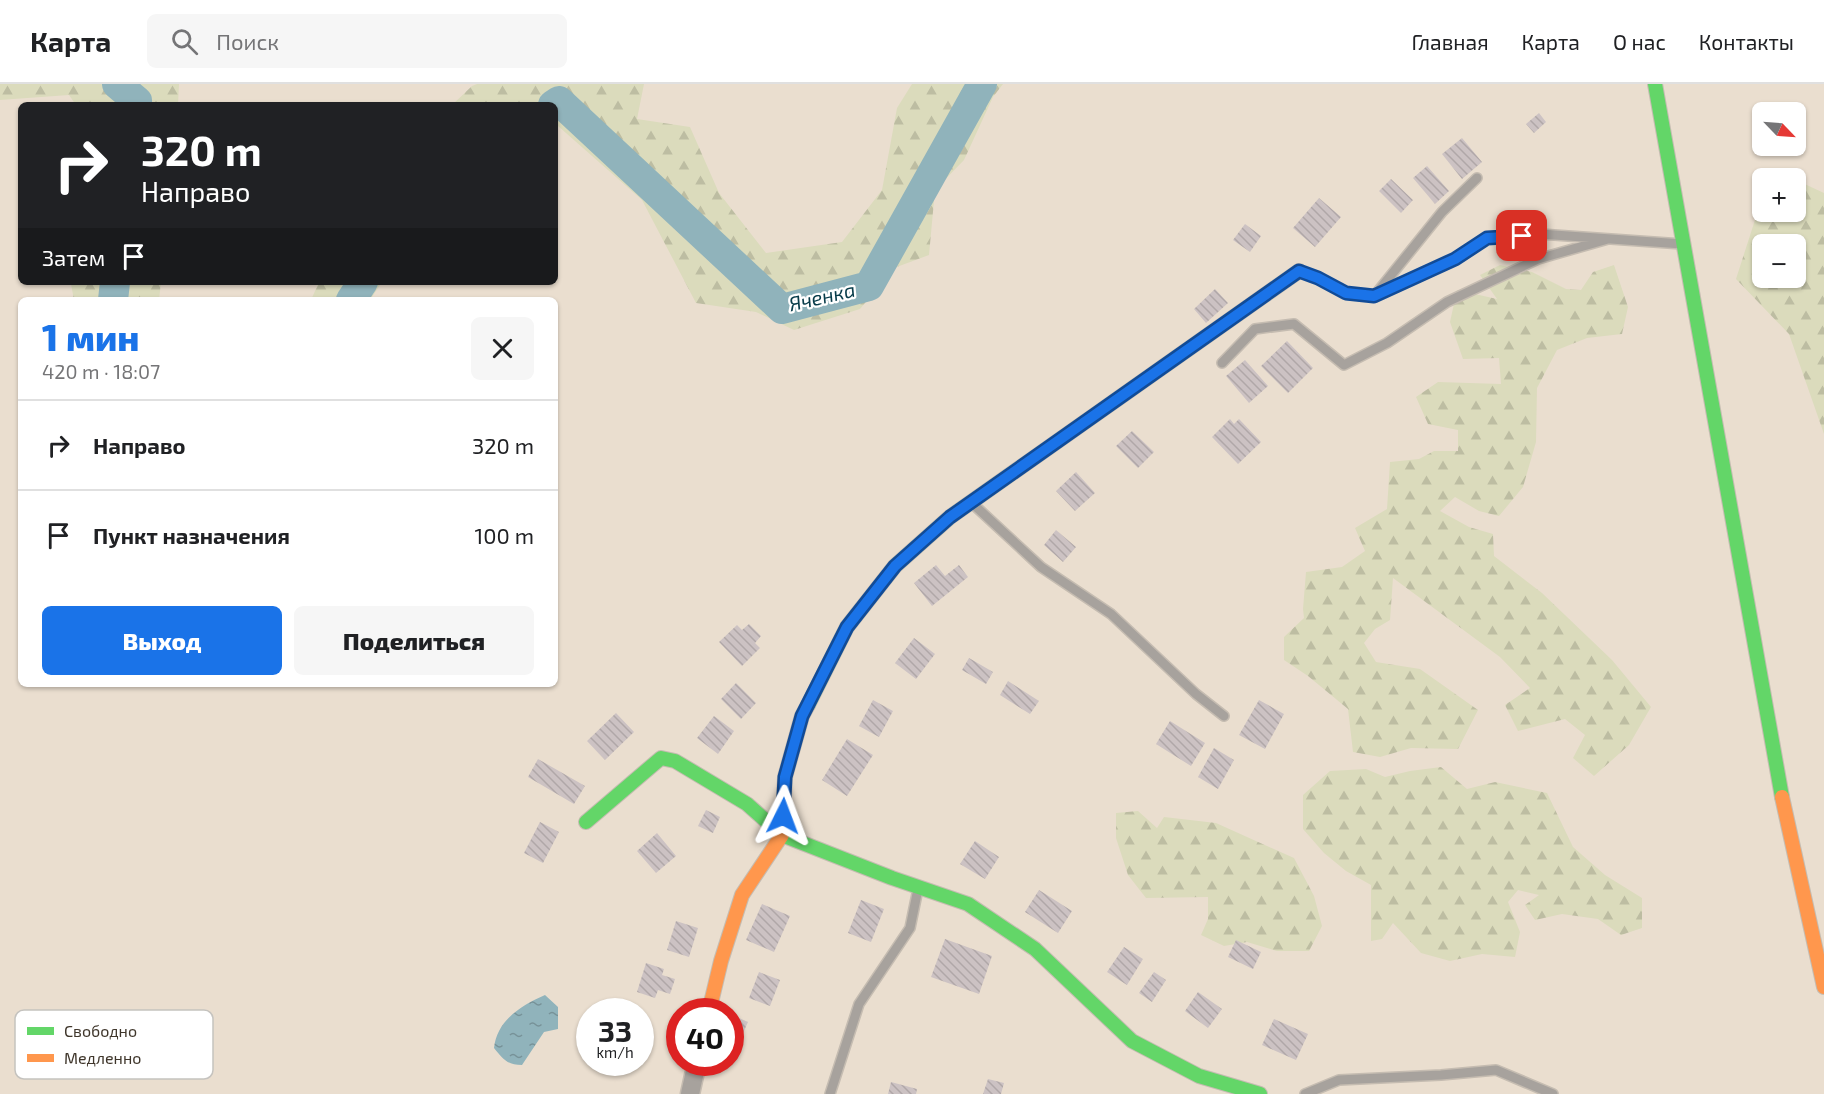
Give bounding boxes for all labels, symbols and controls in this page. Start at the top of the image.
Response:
search box [147,14,567,68]
text: Карта [30,24,111,58]
icon: search [168,25,201,58]
text: Поиск [216,28,279,54]
text: Главная [1412,29,1489,54]
text: Карта [1522,29,1580,54]
text: О нас [1613,29,1666,54]
text: Контакты [1699,29,1794,54]
north arrow [1752,102,1806,156]
map controls [1752,102,1806,288]
text: 320 m [141,124,262,174]
icon: right [42,126,120,204]
button: + [1752,168,1806,222]
text: Направо [141,175,250,207]
pin [1496,210,1547,261]
icon: arrive [1505,219,1538,252]
button: − [1752,234,1806,288]
icon: arrive [117,240,150,273]
text: Затем [42,244,105,270]
water label: Яченка [786,277,857,315]
text: 1 мин [42,315,140,358]
button: close [471,317,534,380]
text: 420 m · 18:07 [42,359,160,383]
icon: right [42,429,75,462]
text: Направо [93,432,186,458]
text: 320 m [472,432,534,458]
icon: arrive [42,519,75,552]
text: Пункт назначения [93,522,290,548]
text: 100 m [475,522,534,548]
button: Выход [42,606,282,675]
button: Поделиться [294,606,534,675]
position arrow [751,784,815,848]
speed limit sign: 40 [666,998,744,1076]
legend [15,1010,213,1079]
text: 33 [598,1012,632,1048]
text: Свободно [64,1021,137,1040]
text: km/h [596,1043,634,1061]
text: Медленно [64,1048,141,1067]

